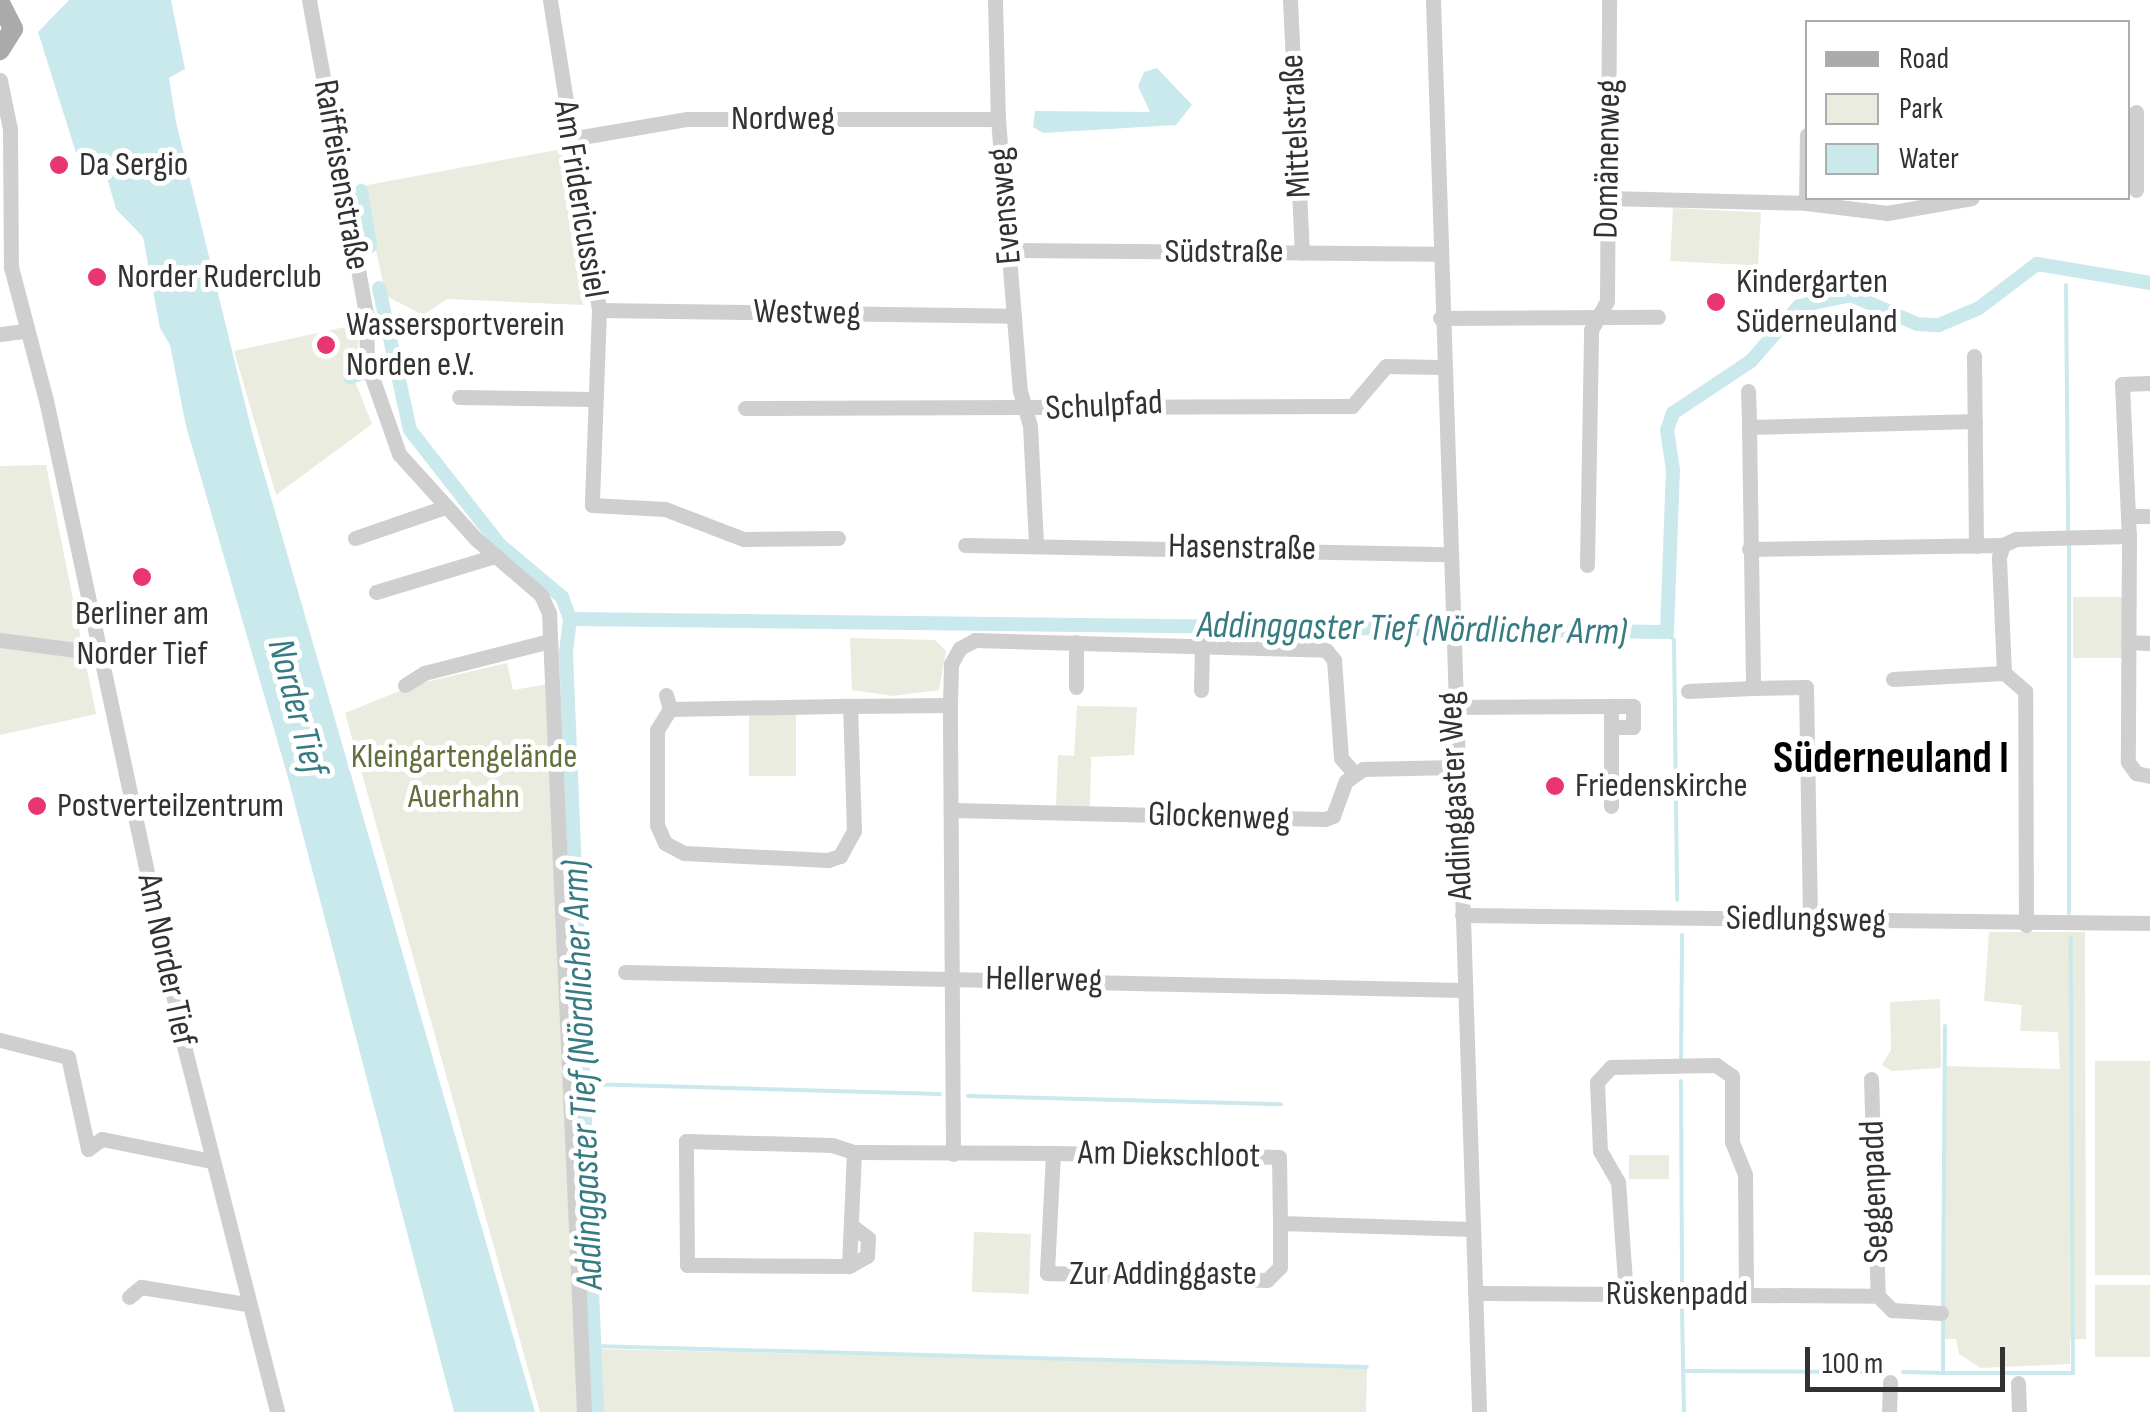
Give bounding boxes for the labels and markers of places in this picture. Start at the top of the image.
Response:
place label: Da Sergio [79,144,188,186]
marker: Da Sergio [48,154,70,176]
place label: Norder Ruderclub [117,256,322,298]
place label: Kindergarten Süderneuland [1736,261,1898,343]
marker: Norder Ruderclub [86,266,108,288]
marker: Kindergarten Süderneuland [1705,291,1727,313]
place label: Wassersportverein Norden e.V. [346,304,565,386]
marker: Wassersportverein Norden e.V. [315,334,337,356]
marker: Berliner am Norder Tief [131,566,153,588]
place label: Berliner am Norder Tief [75,593,209,675]
place label: Friedenskirche [1575,765,1747,807]
marker: Friedenskirche [1544,775,1566,797]
place label: Postverteilzentrum [57,785,284,827]
marker: Postverteilzentrum [26,795,48,817]

